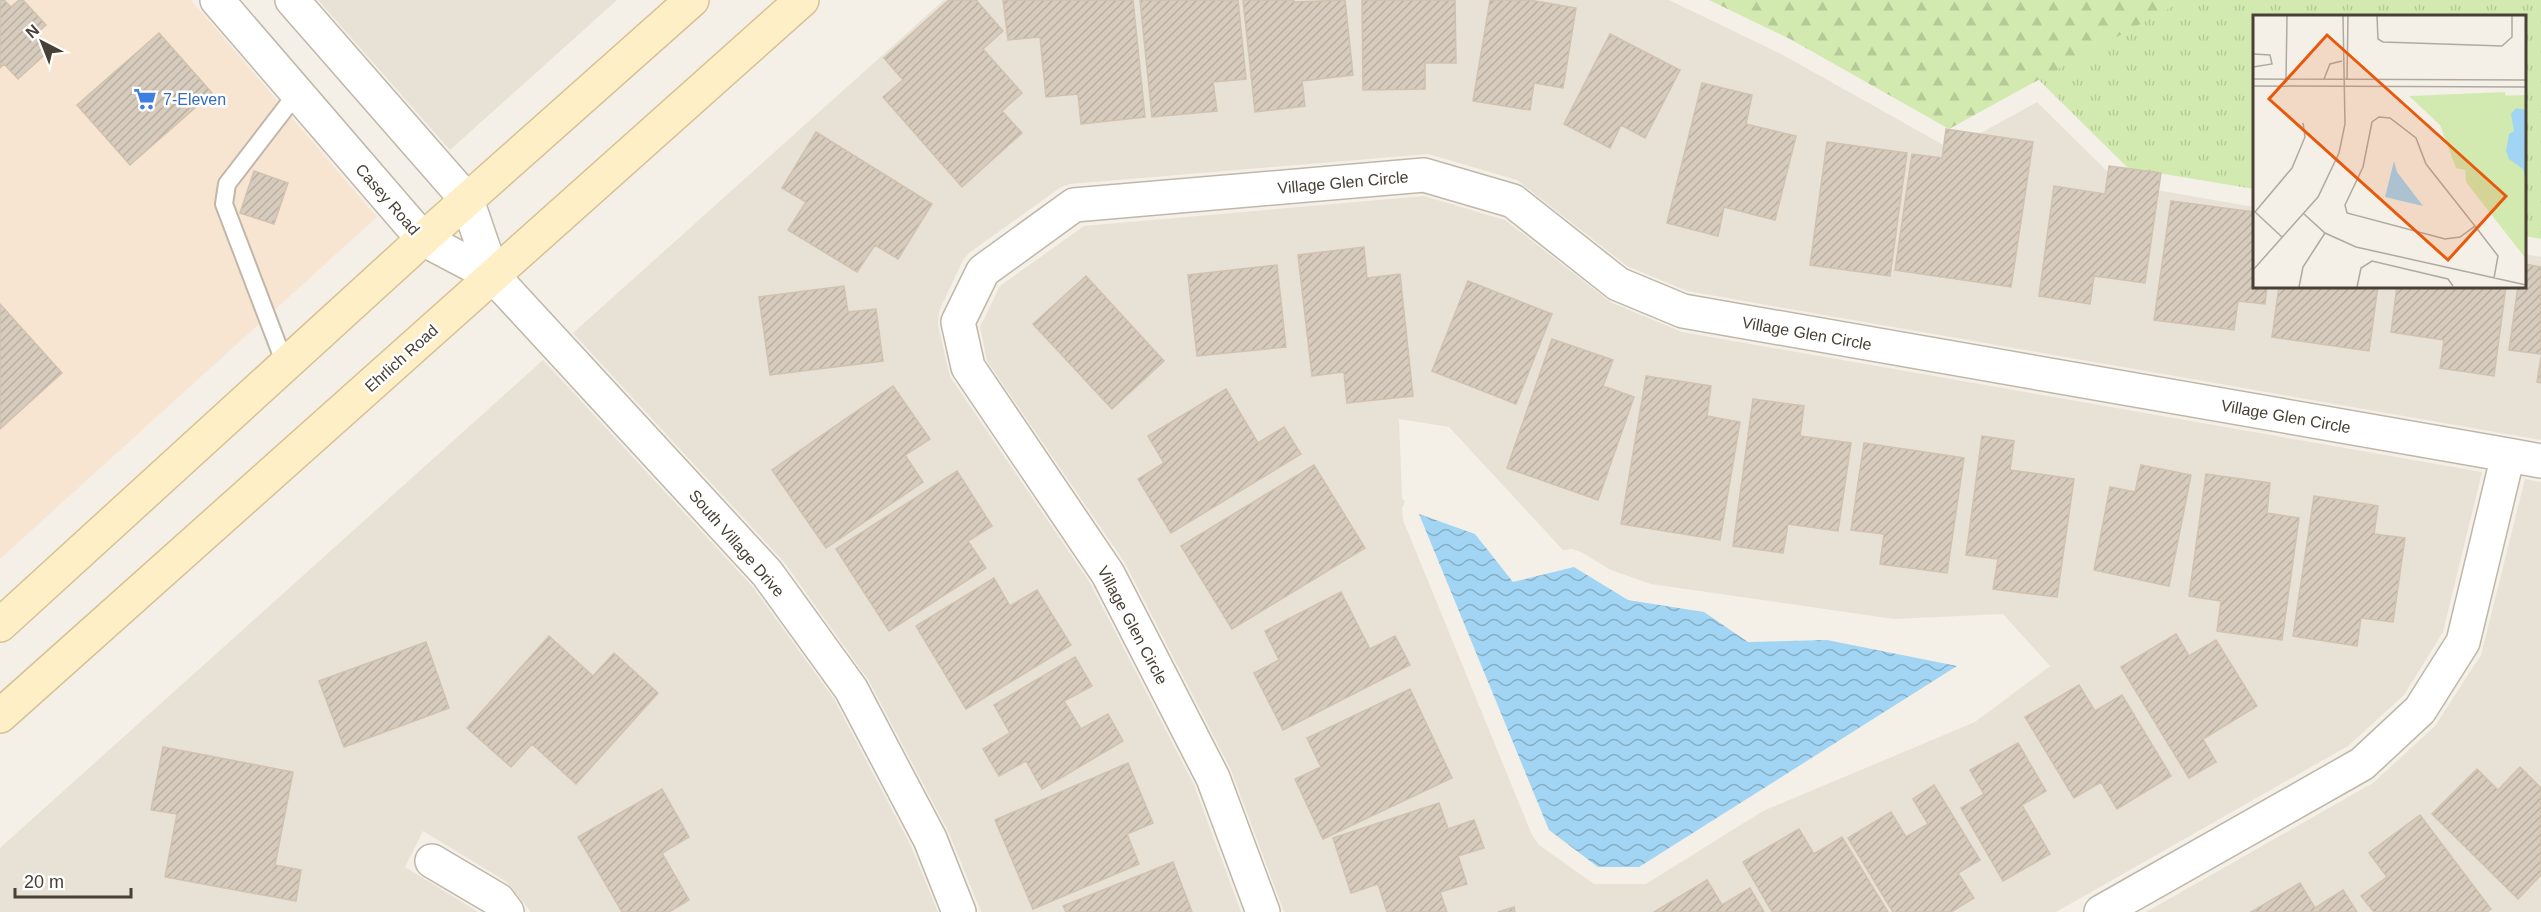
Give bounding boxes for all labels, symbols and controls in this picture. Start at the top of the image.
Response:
north arrow [12,12,72,72]
inset map [2253,15,2526,288]
text: N [22,21,42,41]
supermarket icon: 7-Eleven [132,86,158,112]
place label: 7-Eleven [163,91,226,108]
street label: Casey Road [352,161,423,238]
street label: Village Glen Circle [1277,168,1409,197]
street label: Village Glen Circle [1741,314,1873,353]
street label: Ehrlich Road [362,321,441,395]
street label: Village Glen Circle [2220,397,2352,436]
street label: South Village Drive [686,487,788,600]
street label: Village Glen Circle [1094,563,1171,687]
scale bar [15,861,130,899]
text: 20 m [24,872,64,892]

